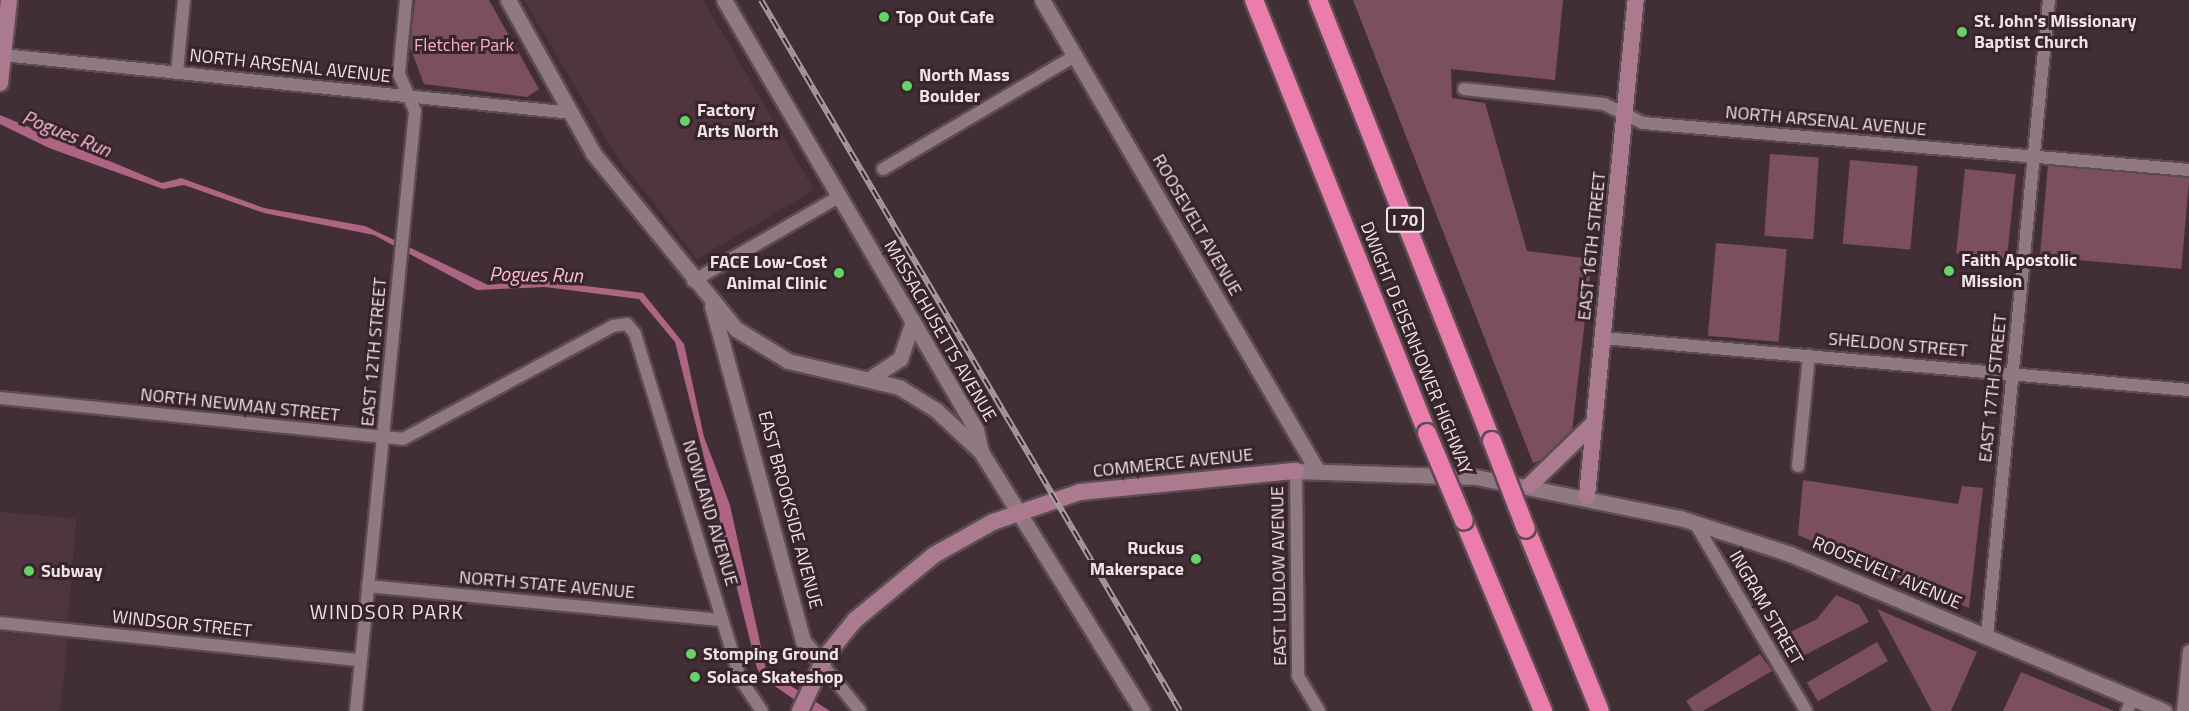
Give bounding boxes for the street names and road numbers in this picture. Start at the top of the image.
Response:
street label: NORTH ARSENAL AVENUE [188,45,392,87]
street label: NORTH ARSENAL AVENUE [1724,101,1928,141]
street label: ROOSEVELT AVENUE [1148,150,1246,300]
street label: EAST 16TH STREET [1573,171,1611,321]
road number: I 70 [1386,207,1424,233]
street label: DWIGHT D EISENHOWER HIGHWAY [1355,219,1477,477]
street label: MASSACHUSETTS AVENUE [879,236,1001,426]
street label: EAST 12TH STREET [357,277,391,427]
street label: EAST 17TH STREET [1974,313,2012,463]
street label: SHELDON STREET [1827,328,1969,362]
street label: NORTH NEWMAN STREET [139,384,341,426]
street label: EAST BROOKSIDE AVENUE [753,409,827,611]
street label: NOWLAND AVENUE [678,437,742,589]
street label: COMMERCE AVENUE [1092,444,1254,482]
street label: EAST LUDLOW AVENUE [1267,486,1291,666]
street label: ROOSEVELT AVENUE [1809,532,1965,614]
street label: INGRAM STREET [1725,547,1807,669]
street label: NORTH STATE AVENUE [458,567,636,603]
street label: WINDSOR STREET [111,606,253,642]

